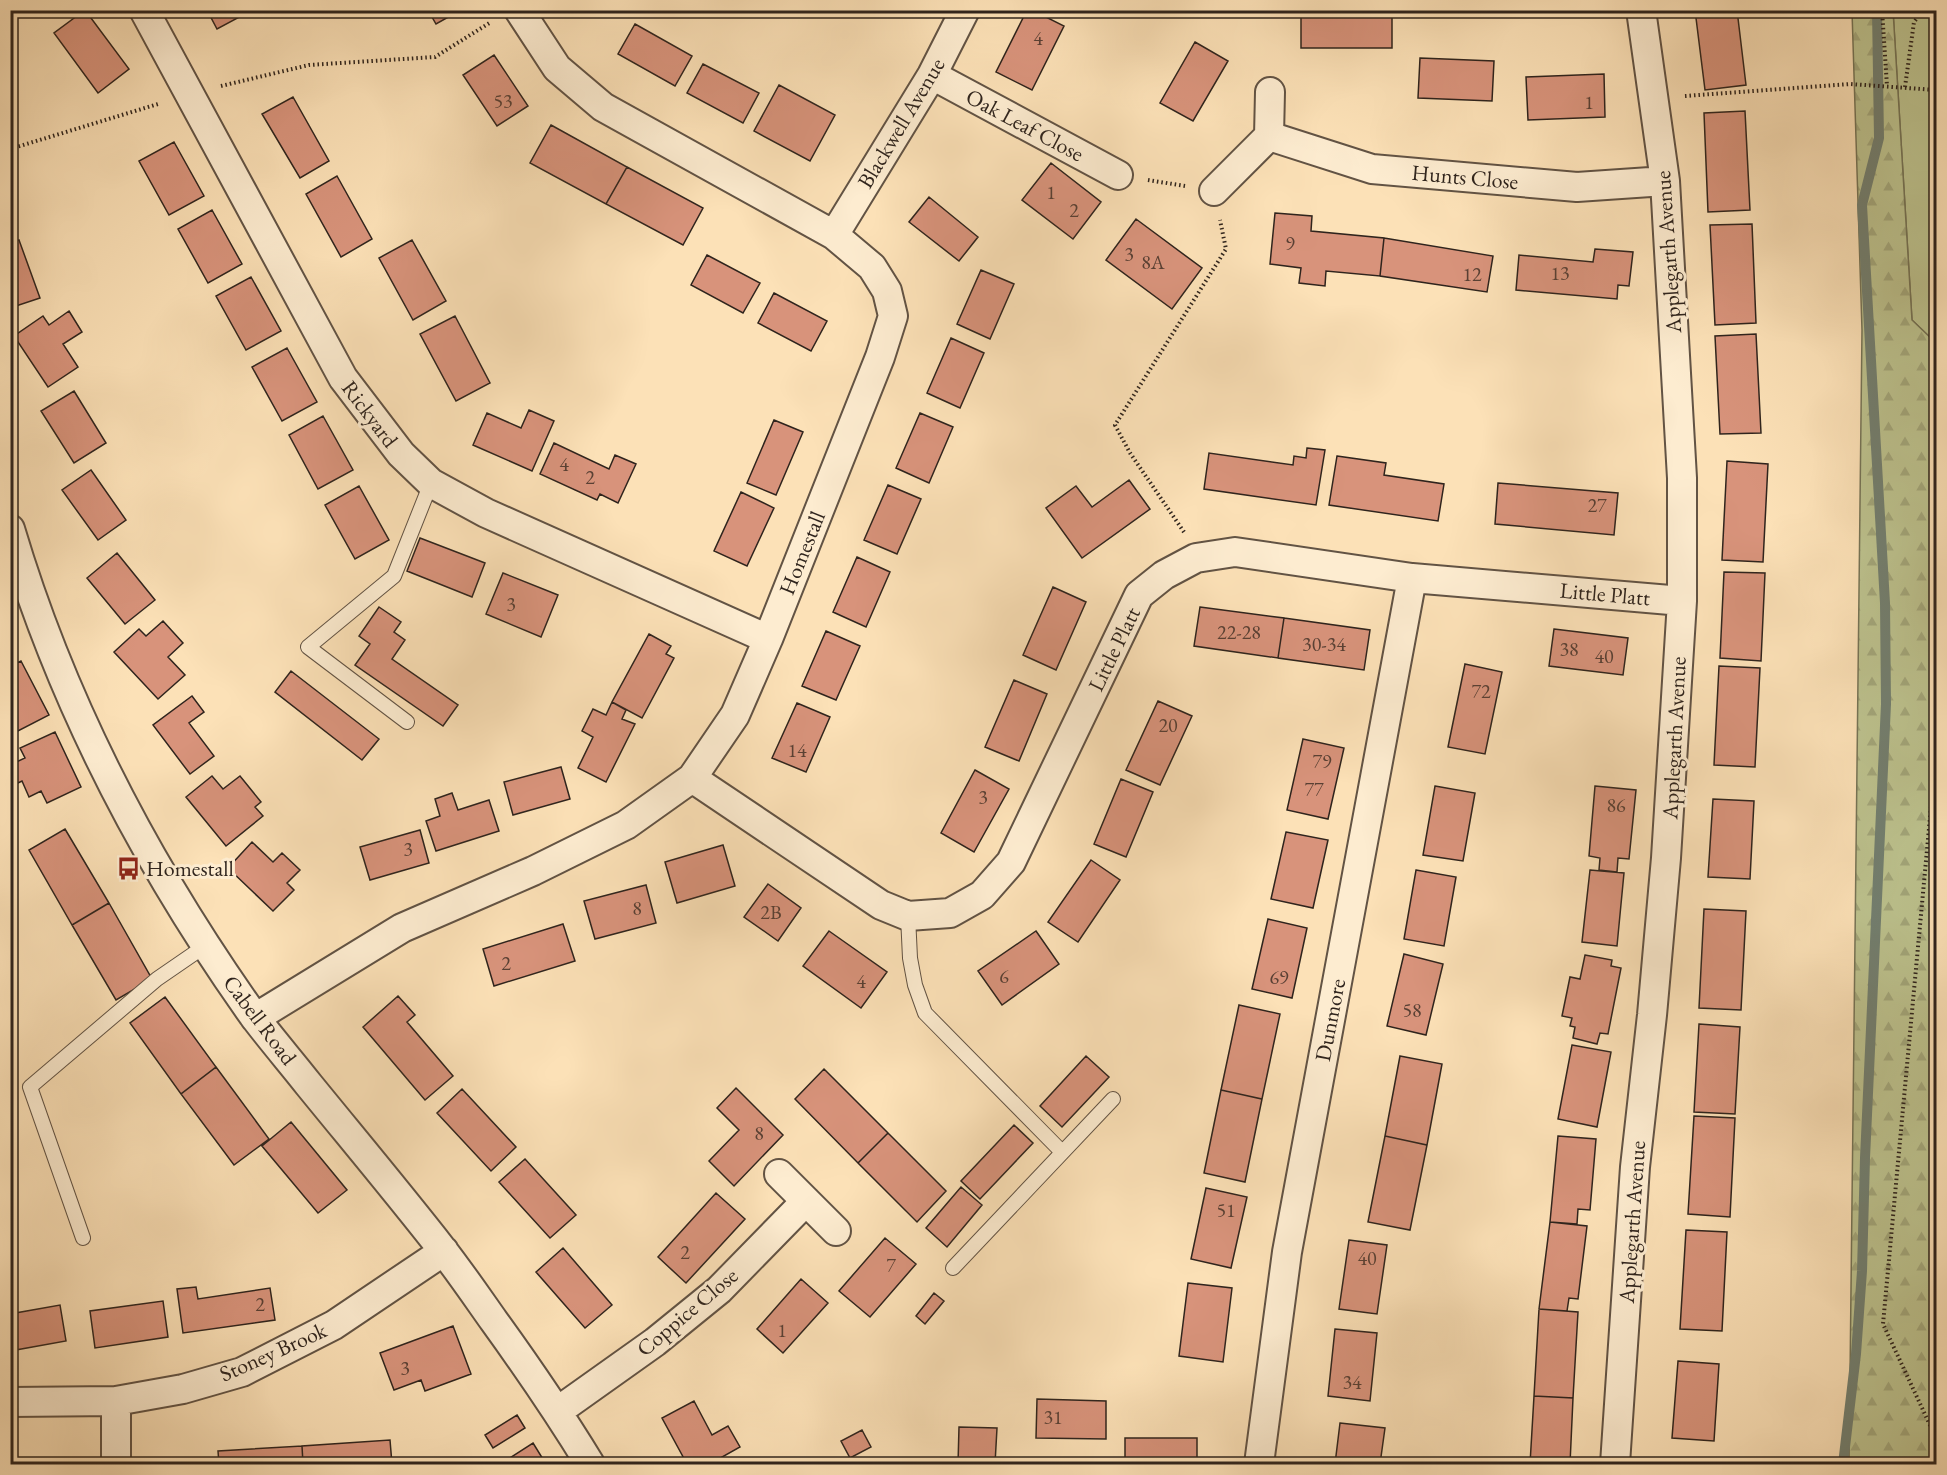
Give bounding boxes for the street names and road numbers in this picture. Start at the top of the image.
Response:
street label: Blackwell Avenue [851,52,952,194]
street label: Oak Leaf Close [961,82,1089,168]
street label: Hunts Close [1410,158,1520,196]
street label: Applegarth Avenue [1648,169,1688,335]
street label: Rickyard [335,375,405,454]
street label: Homestall [772,507,832,599]
street label: Little Platt [1559,576,1651,612]
street label: Little Platt [1081,602,1147,696]
street label: Applegarth Avenue [1655,655,1693,821]
street label: Cabell Road [217,969,304,1071]
street label: Dunmore [1308,976,1352,1064]
street label: Applegarth Avenue [1612,1139,1652,1305]
street label: Coppice Close [630,1261,744,1363]
street label: Stoney Brook [215,1315,332,1388]

